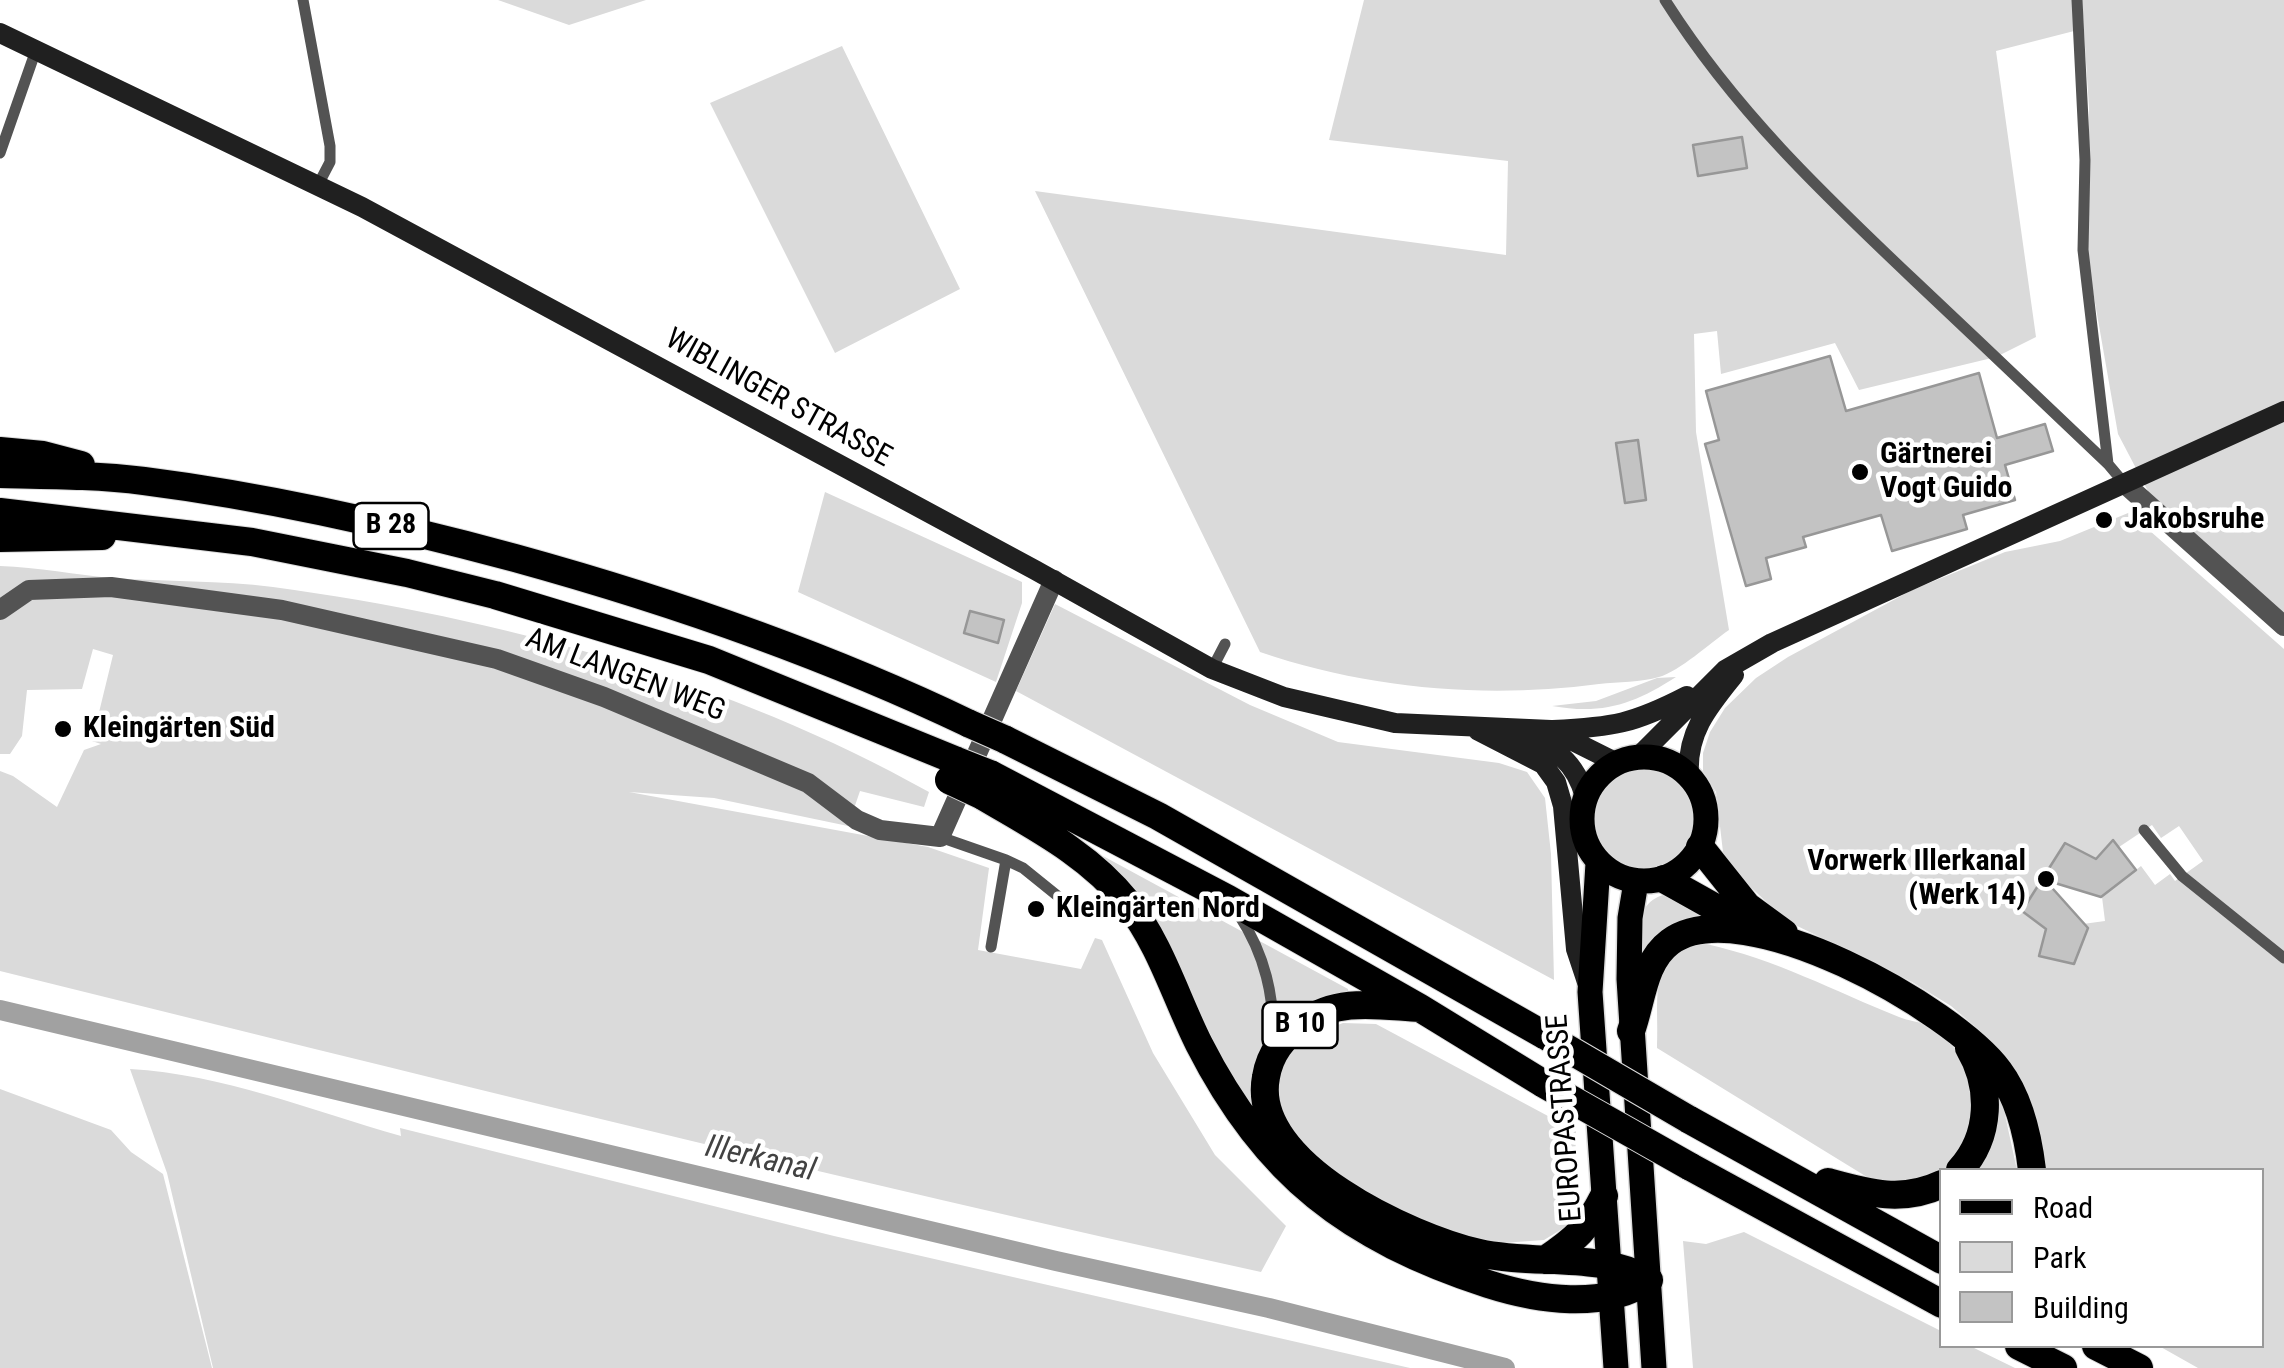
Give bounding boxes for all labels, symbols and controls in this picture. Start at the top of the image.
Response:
street label: WIBLINGER STRASSE [659,322,897,476]
place label: Gärtnerei Vogt Guido [1880,437,2012,508]
marker: Gärtnerei Vogt Guido [1849,461,1871,483]
place label: Jakobsruhe [2124,502,2264,538]
road number: B 28 [354,503,428,549]
marker: Jakobsruhe [2093,509,2115,531]
street label: AM LANGEN WEG [520,621,730,731]
place label: Kleingärten Süd [83,711,275,747]
marker: Kleingärten Süd [52,718,74,740]
place label: Vorwerk Illerkanal (Werk 14) [1807,844,2026,914]
marker: Vorwerk Illerkanal (Werk 14) [2035,868,2057,890]
place label: Kleingärten Nord [1056,891,1260,927]
marker: Kleingärten Nord [1025,898,1047,920]
road number: B 10 [1262,1002,1338,1048]
street label: EUROPASTRASSE [1541,1013,1591,1223]
water label: Illerkanal [701,1129,819,1191]
legend [1939,1168,2264,1348]
text: Road [2033,1190,2093,1225]
text: Park [2033,1240,2087,1275]
text: Building [2033,1290,2129,1325]

